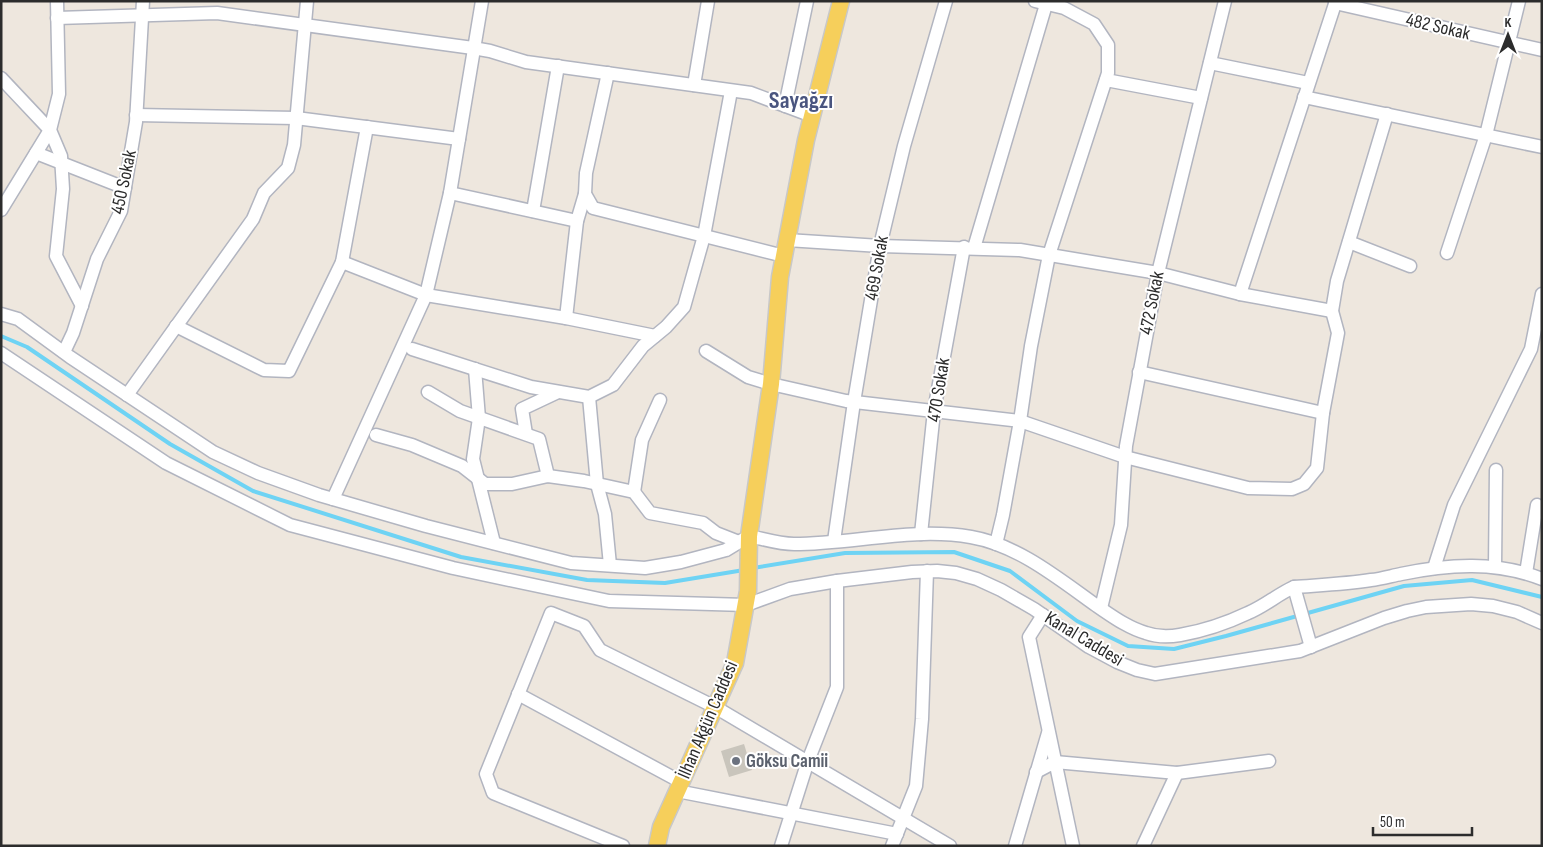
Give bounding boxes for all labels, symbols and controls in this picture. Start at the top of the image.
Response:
street label: 482 Sokak [1404,8,1473,46]
north arrow [1483,10,1533,60]
text: K [1505,14,1512,31]
district label: Sayağzı [769,86,833,115]
street label: 450 Sokak [106,147,142,216]
street label: 469 Sokak [860,233,894,302]
street label: 472 Sokak [1135,269,1170,337]
street label: 470 Sokak [923,356,956,424]
street label: Kanal Caddesi [1040,607,1128,671]
street label: İlhan Akgün Caddesi [673,658,743,782]
place label: Göksu Camii [746,750,828,773]
marker: Göksu Camii [730,755,742,767]
scale bar [1373,804,1472,836]
text: 50 m [1380,813,1405,832]

